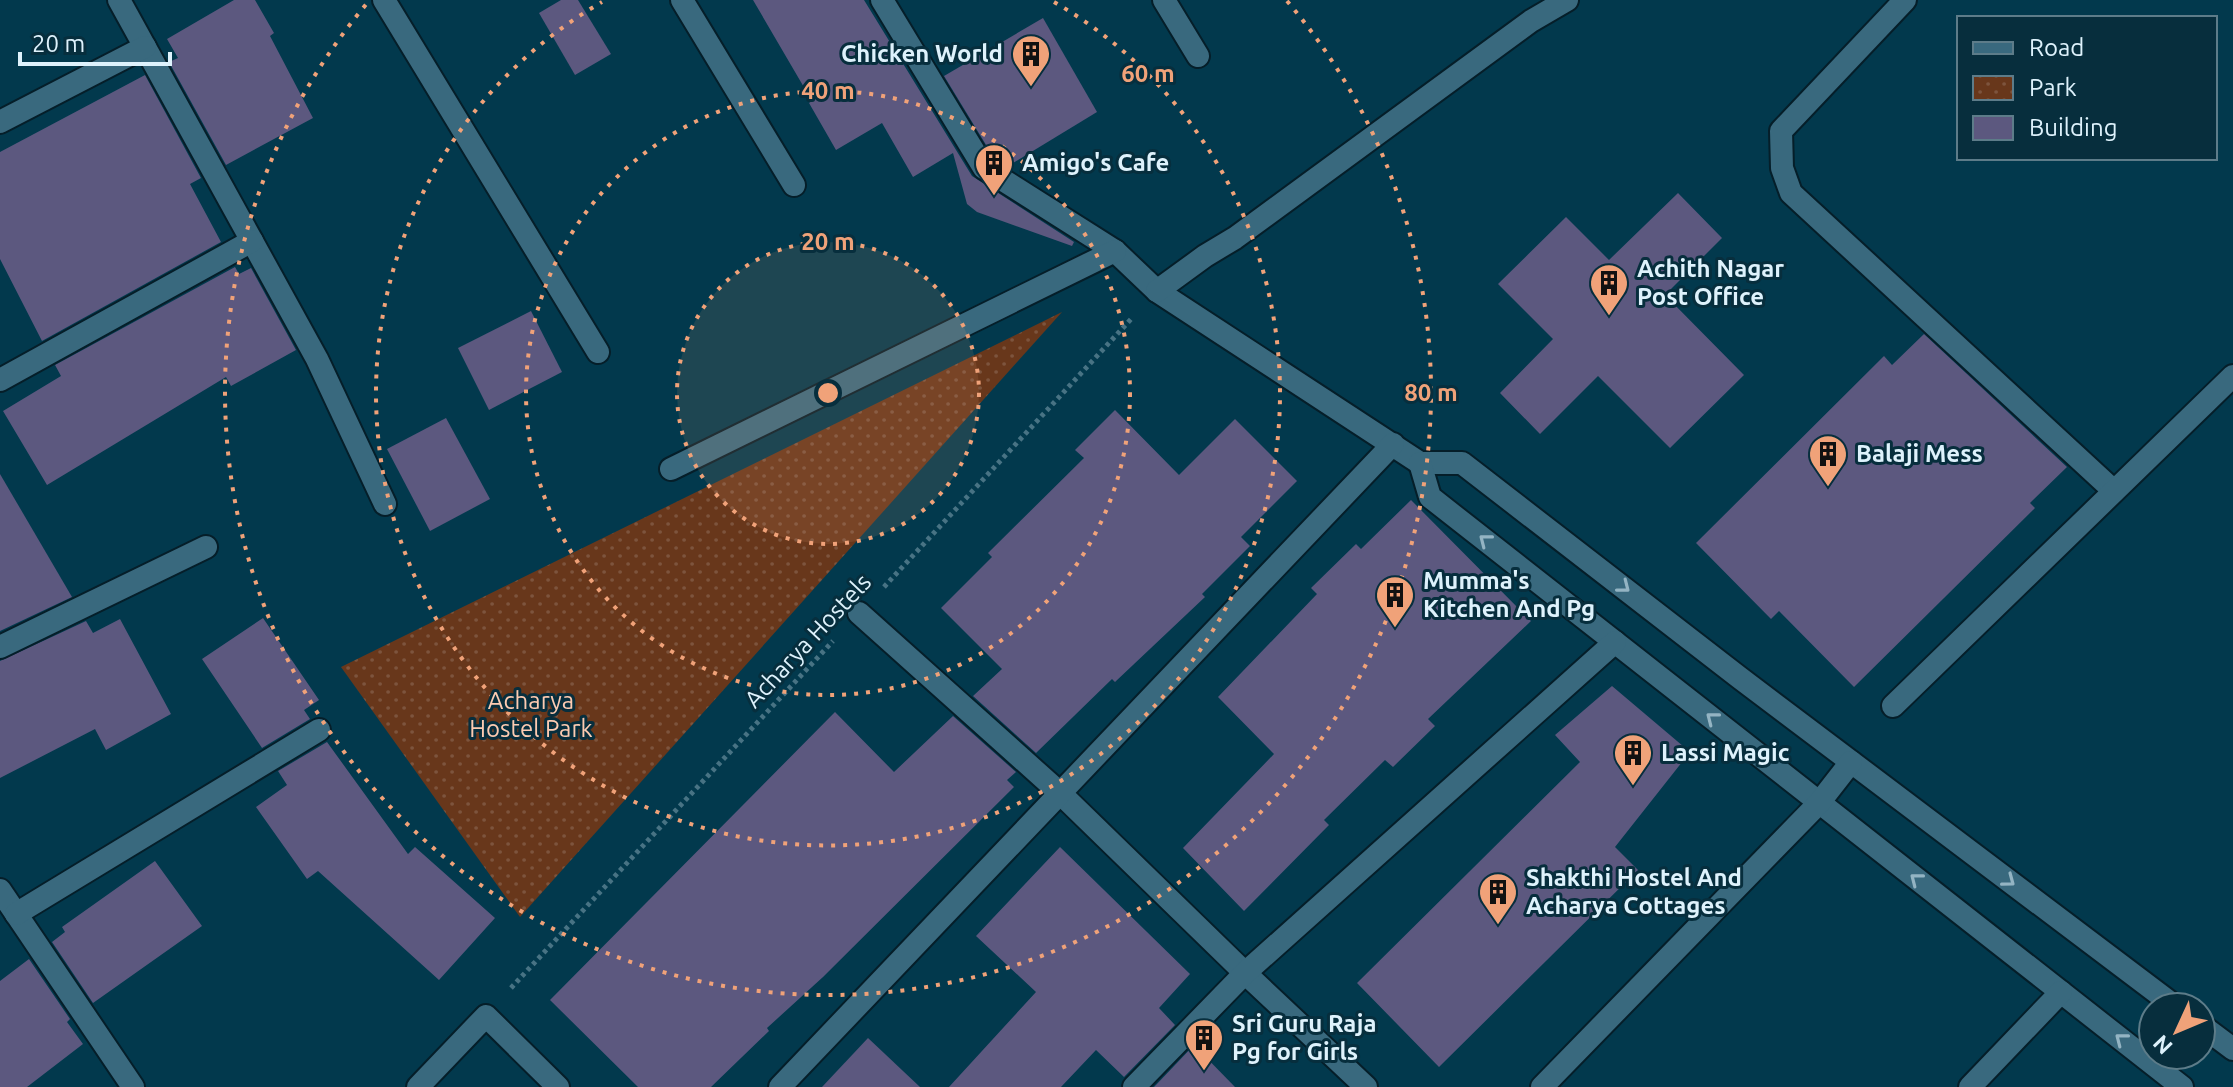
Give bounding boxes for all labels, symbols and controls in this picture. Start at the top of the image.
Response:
scale bar [20,16,170,66]
legend [1957,16,2217,160]
text: 20 m [32,30,85,57]
building icon: Chicken World [1010,33,1052,88]
text: Road [2029,34,2084,61]
place label: Chicken World [841,40,1003,67]
text: 60 m [1121,60,1175,87]
text: Park [2029,74,2077,101]
text: 40 m [801,77,855,104]
text: Building [2029,114,2117,141]
building icon: Amigo's Cafe [973,142,1015,197]
place label: Amigo's Cafe [1022,149,1169,176]
text: 20 m [801,228,855,255]
place label: Achith Nagar Post Office [1637,255,1784,310]
building icon: Achith Nagar Post Office [1588,262,1630,317]
centre of rings [814,379,842,407]
text: 80 m [1404,379,1458,406]
building icon: Balaji Mess [1807,433,1849,488]
place label: Balaji Mess [1856,440,1983,467]
one-way arrow [1479,536,1494,550]
place label: Mumma's Kitchen And Pg [1423,567,1595,622]
street label: Acharya Hostels [739,568,876,713]
building icon: Mumma's Kitchen And Pg [1374,574,1416,629]
one-way arrow [1615,578,1630,592]
park label: Acharya Hostel Park [469,687,593,742]
one-way arrow [1707,713,1721,728]
building icon: Lassi Magic [1612,732,1654,787]
place label: Lassi Magic [1661,739,1790,766]
place label: Shakthi Hostel And Acharya Cottages [1526,864,1742,919]
building icon: Shakthi Hostel And Acharya Cottages [1477,871,1519,926]
one-way arrow [2000,871,2015,886]
one-way arrow [1910,874,1925,888]
north arrow [2137,991,2217,1071]
place label: Sri Guru Raja Pg for Girls [1232,1010,1377,1065]
building icon: Sri Guru Raja Pg for Girls [1183,1017,1225,1072]
text: N [2148,1031,2177,1060]
one-way arrow [2116,1034,2130,1049]

